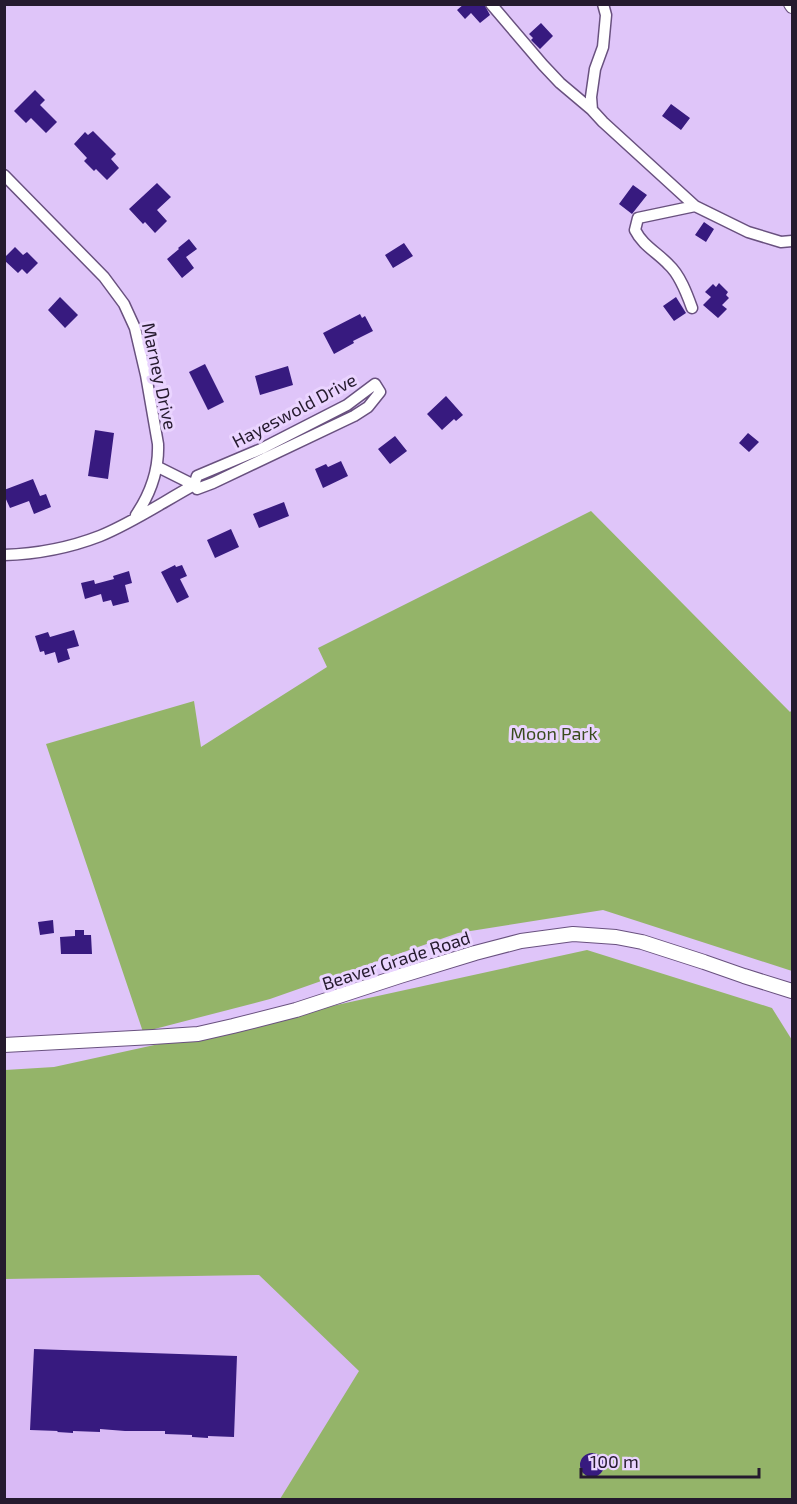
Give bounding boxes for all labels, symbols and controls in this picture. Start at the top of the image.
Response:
street label: Marney Drive [138,320,182,432]
street label: Hayeswold Drive [228,368,360,452]
park label: Moon Park [510,722,598,744]
street label: Beaver Grade Road [319,926,473,994]
scale bar [581,1441,760,1479]
text: 100 m [590,1450,639,1472]

